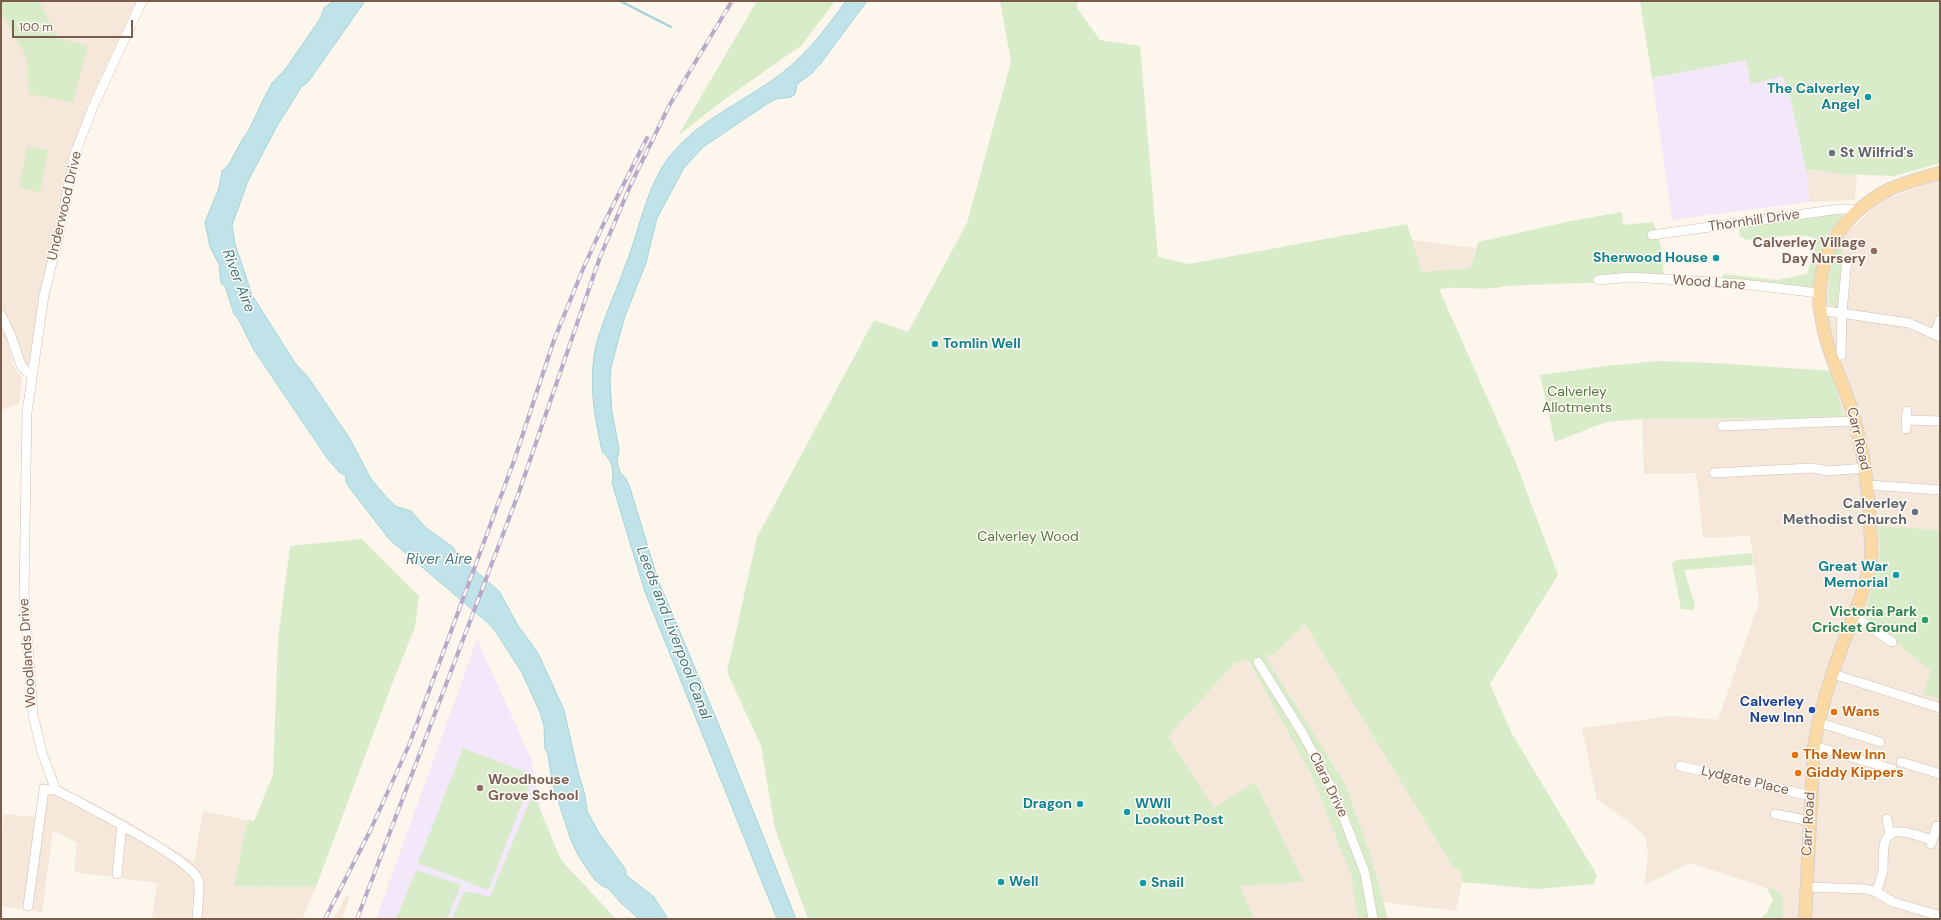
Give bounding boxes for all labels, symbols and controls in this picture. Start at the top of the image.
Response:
scale bar [14,12,135,38]
text: 100 m [19,19,53,35]
place label: The Calverley Angel [1767,81,1860,114]
marker: The Calverley Angel [1863,92,1873,102]
place label: St Wilfrid's [1840,145,1914,161]
marker: St Wilfrid's [1827,148,1837,158]
street label: Underwood Drive [44,150,86,262]
street label: Thornhill Drive [1707,206,1801,236]
place label: Calverley Village Day Nursery [1753,235,1866,268]
marker: Calverley Village Day Nursery [1869,246,1879,256]
water label: River Aire [218,247,258,315]
place label: Sherwood House [1593,250,1708,266]
marker: Sherwood House [1711,253,1721,263]
street label: Wood Lane [1672,272,1746,294]
place label: Tomlin Well [943,336,1021,352]
marker: Tomlin Well [930,339,940,349]
park label: Calverley Allotments [1542,384,1612,416]
street label: Carr Road [1843,406,1873,472]
place label: Calverley Methodist Church [1783,496,1907,528]
marker: Calverley Methodist Church [1910,507,1920,517]
park label: Calverley Wood [977,529,1079,545]
water label: Leeds and Liverpool Canal [632,544,714,722]
water label: River Aire [406,551,472,569]
place label: Great War Memorial [1818,559,1888,592]
marker: Great War Memorial [1891,570,1901,580]
street label: Woodlands Drive [16,598,40,708]
place label: Victoria Park Cricket Ground [1812,604,1917,636]
marker: Victoria Park Cricket Ground [1920,615,1930,625]
place label: Calverley New Inn [1740,694,1804,726]
place label: Wans [1842,704,1880,720]
marker: Calverley New Inn [1807,705,1817,715]
marker: Wans [1829,707,1839,717]
place label: The New Inn [1803,747,1886,763]
street label: Clara Drive [1305,750,1351,820]
marker: The New Inn [1790,750,1800,760]
street label: Lydgate Place [1700,763,1790,799]
place label: Giddy Kippers [1806,765,1904,781]
marker: Giddy Kippers [1793,768,1803,778]
place label: Woodhouse Grove School [488,772,578,804]
marker: Woodhouse Grove School [475,783,485,793]
street label: Carr Road [1799,791,1819,857]
place label: Dragon [1023,796,1072,812]
place label: WWII Lookout Post [1135,796,1224,828]
marker: Dragon [1075,799,1085,809]
marker: WWII Lookout Post [1122,807,1132,817]
place label: Well [1009,874,1038,890]
place label: Snail [1151,875,1184,891]
marker: Well [996,877,1006,887]
marker: Snail [1138,878,1148,888]

